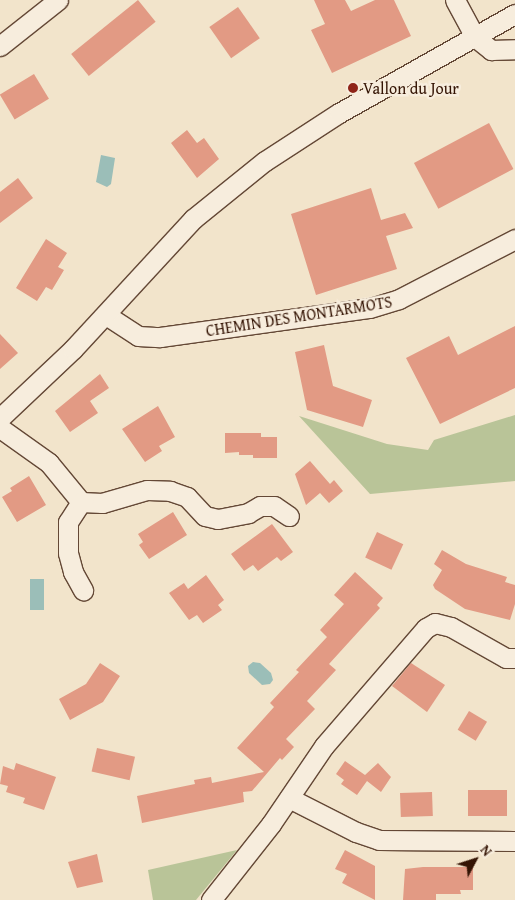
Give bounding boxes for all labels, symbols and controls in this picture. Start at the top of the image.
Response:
place label: Vallon du Jour [363,78,459,98]
marker: Vallon du Jour [347,82,359,94]
street label: CHEMIN DES MONTARMOTS [204,292,394,340]
north arrow [450,835,500,885]
text: N [476,840,497,860]

